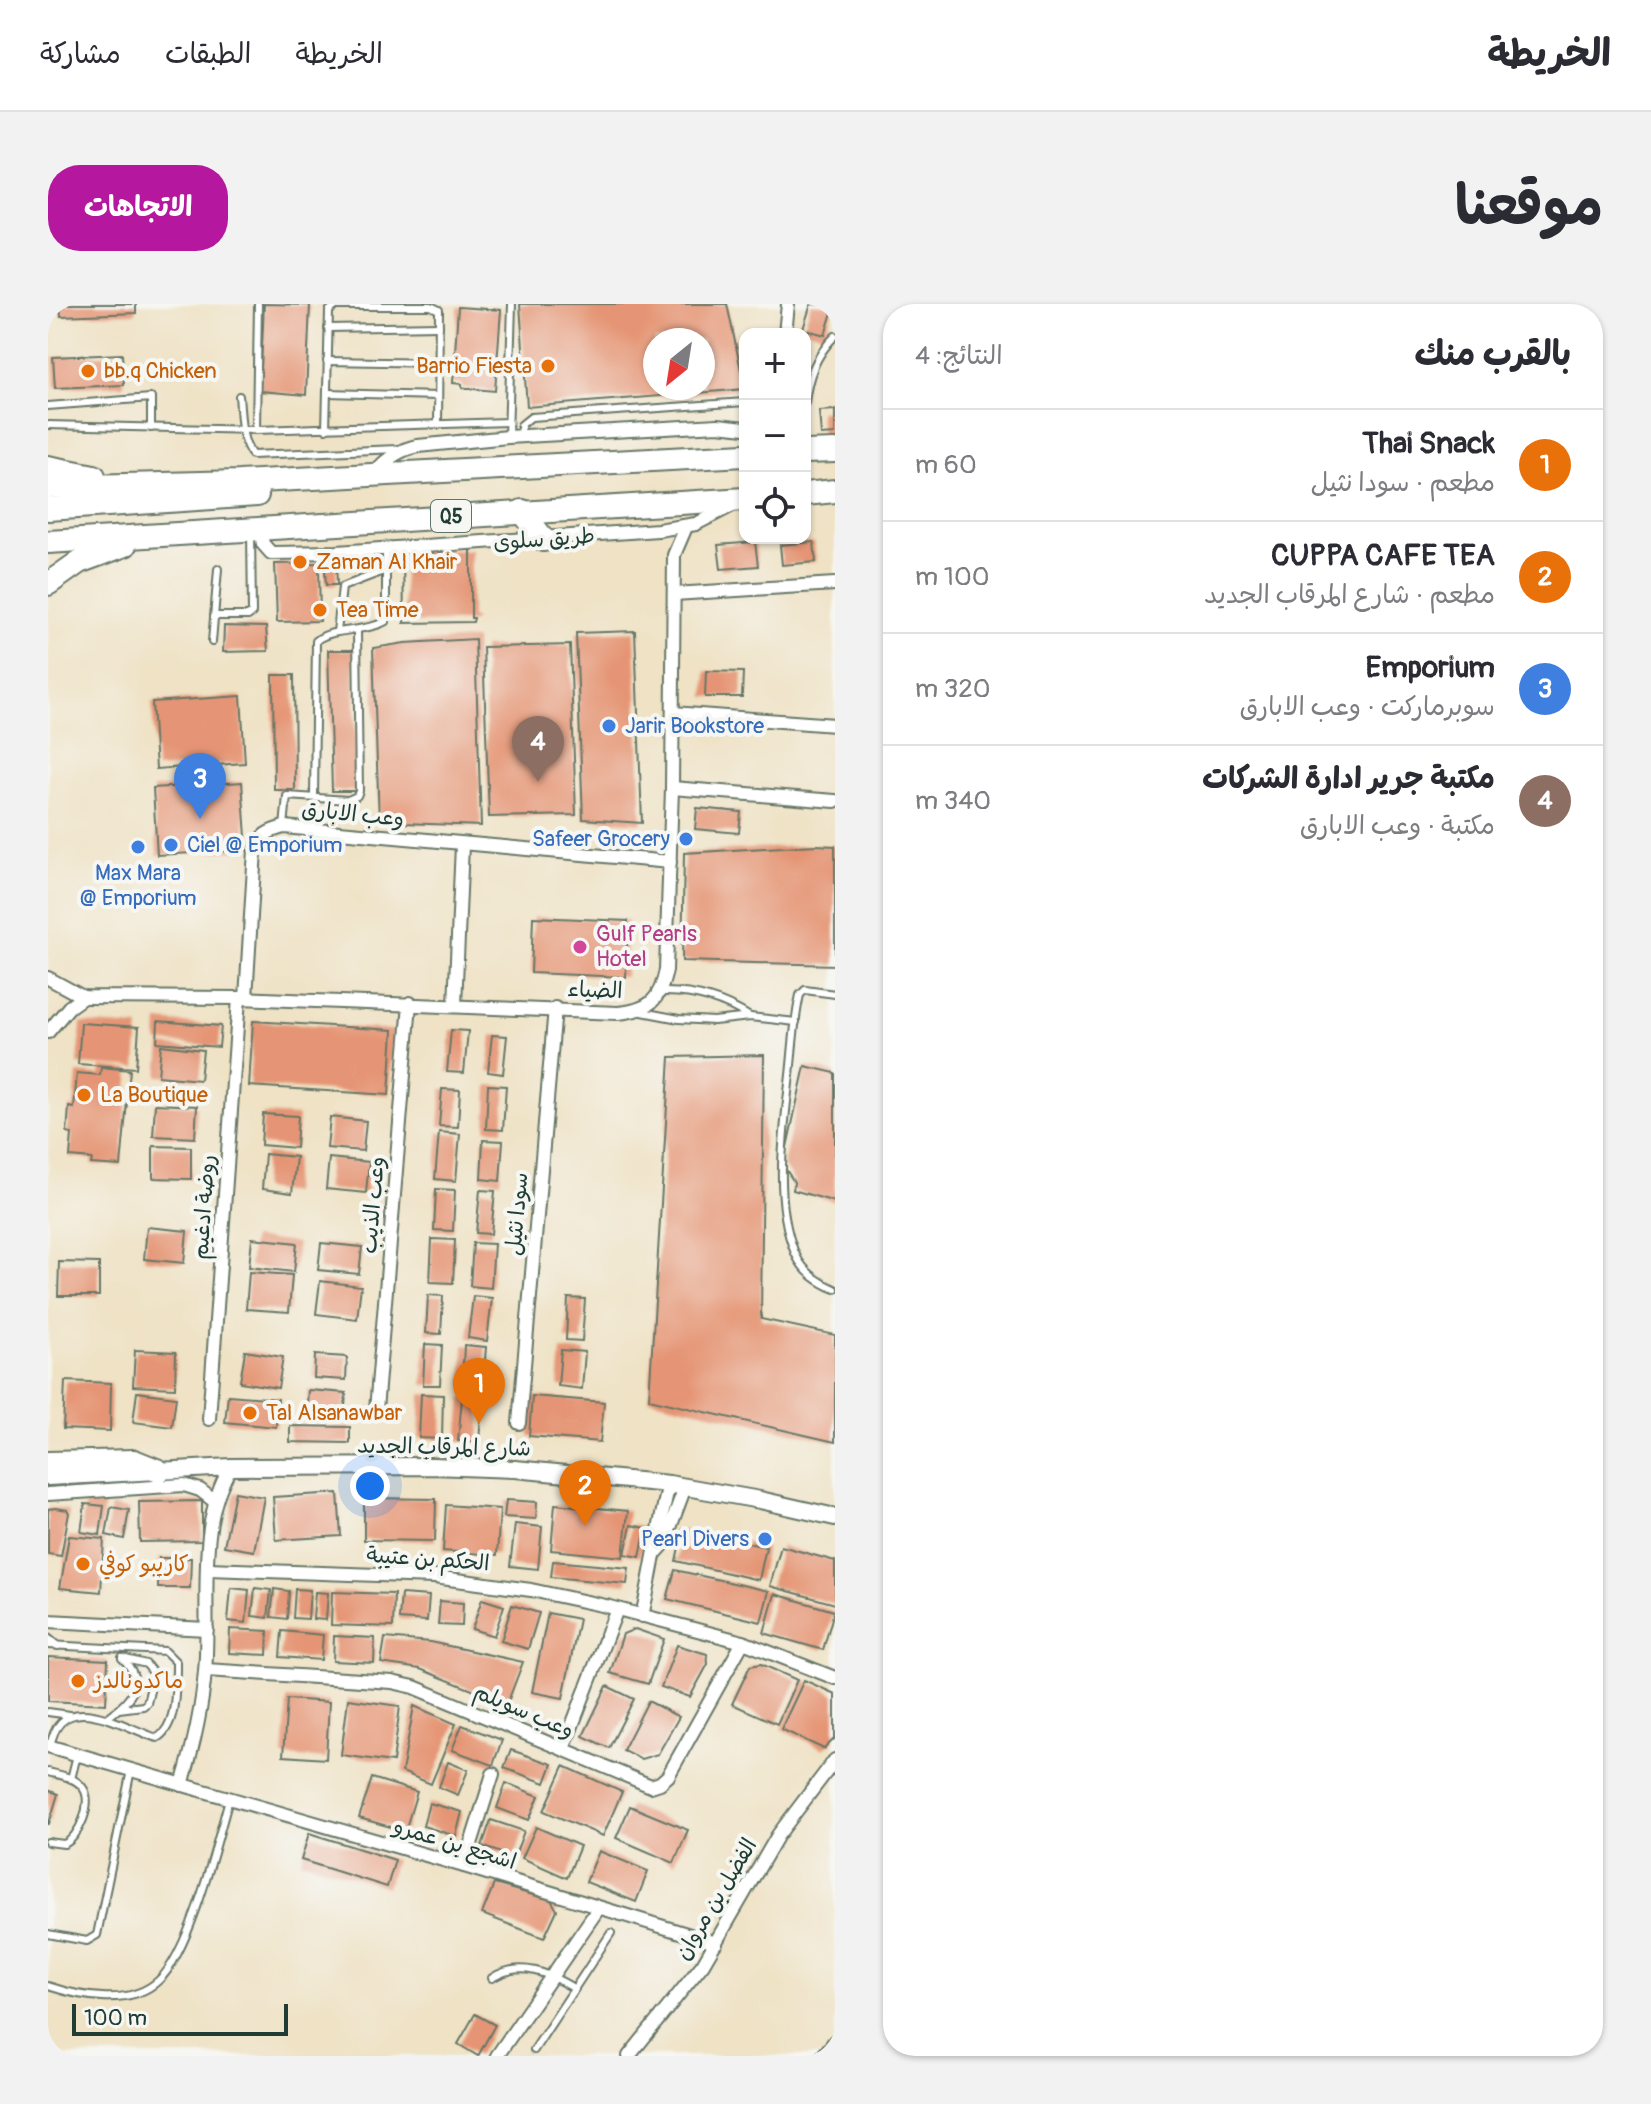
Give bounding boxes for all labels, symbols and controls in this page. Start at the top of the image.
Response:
text: الخريطة [1487,30,1611,78]
text: مشاركة [40,37,121,72]
text: الطبقات [165,37,251,72]
text: الخريطة [295,37,383,72]
button: الاتجاهات [48,165,228,251]
text: موقعنا [1455,172,1603,241]
north arrow [643,328,715,400]
map controls [739,328,811,544]
button: + [739,328,811,400]
text: بالقرب منك [1415,333,1571,376]
text: النتائج: 4 [915,340,1003,372]
place label: Barrio Fiesta [416,352,532,380]
place label: bb.q Chicken [104,357,217,385]
marker: Barrio Fiesta [539,357,557,375]
marker: bb.q Chicken [79,362,97,380]
button: − [739,400,811,472]
text: Thai Snack [1362,425,1495,462]
text: 60 m [915,449,977,481]
text: 1 [1540,449,1550,481]
text: مطعم · سودا نثيل [1311,467,1495,499]
button: locate [739,472,811,544]
road number: Q5 [431,500,471,532]
street label: طريق سلوى [492,521,596,557]
text: CUPPA CAFE TEA [1271,537,1495,574]
place label: Zaman Al Khair [316,548,458,576]
marker: Zaman Al Khair [291,553,309,571]
text: 100 m [915,561,989,593]
text: 2 [1538,561,1552,593]
text: مطعم · شارع المرقاب الجديد [1204,579,1495,611]
place label: Tea Time [336,596,419,624]
marker: Tea Time [311,601,329,619]
text: Emporium [1366,649,1495,686]
text: 320 m [915,673,991,705]
text: 3 [1538,673,1552,705]
text: سوبرماركت · وعب الابارق [1240,691,1495,723]
place label: Jarir Bookstore [625,712,764,740]
pin: 4 [512,716,564,782]
marker: Jarir Bookstore [600,717,618,735]
pin: 3 [174,753,226,819]
text: مكتبة جرير ادارة الشركات [1202,760,1495,797]
text: 340 m [915,785,991,817]
text: 4 [1537,785,1553,817]
street label: وعب الابارق [300,795,406,833]
text: مكتبة · وعب الابارق [1300,810,1495,842]
place label: Safeer Grocery [532,825,670,853]
marker: Safeer Grocery [677,830,695,848]
place label: Ciel @ Emporium [187,831,343,859]
marker: Ciel @ Emporium [162,836,180,854]
marker: Max Mara @ Emporium [129,838,147,856]
place label: Max Mara @ Emporium [79,859,197,912]
place label: Gulf Pearls Hotel [596,920,697,973]
marker: Gulf Pearls Hotel [571,938,589,956]
street label: الضياء [567,975,623,1005]
place label: La Boutique [100,1081,208,1109]
marker: La Boutique [75,1086,93,1104]
street label: روضة ادغيم [186,1154,224,1261]
street label: وعب الذيب [355,1155,391,1255]
street label: سودا نثيل [499,1171,535,1257]
pin: 1 [453,1358,505,1424]
place label: Tal Alsanawbar [266,1399,403,1427]
marker: Tal Alsanawbar [241,1404,259,1422]
street label: شارع المرقاب الجديد [357,1431,531,1464]
pin: 2 [559,1460,611,1526]
your location [350,1466,390,1506]
place label: Pearl Divers [641,1525,749,1553]
marker: Pearl Divers [756,1530,774,1548]
street label: الحكم بن عتيبة [365,1541,491,1579]
place label: كاريبو كوفي [99,1550,189,1580]
marker: كاريبو كوفي [74,1555,92,1573]
place label: ماكدونالدز [92,1667,183,1695]
marker: ماكدونالدز [69,1672,87,1690]
street label: وعب سويلم [469,1677,578,1746]
street label: اشجع بن عمرو [388,1811,520,1877]
street label: الفضل بن مروان [669,1833,763,1965]
scale bar [72,2000,288,2036]
text: 100 m [84,2004,147,2032]

